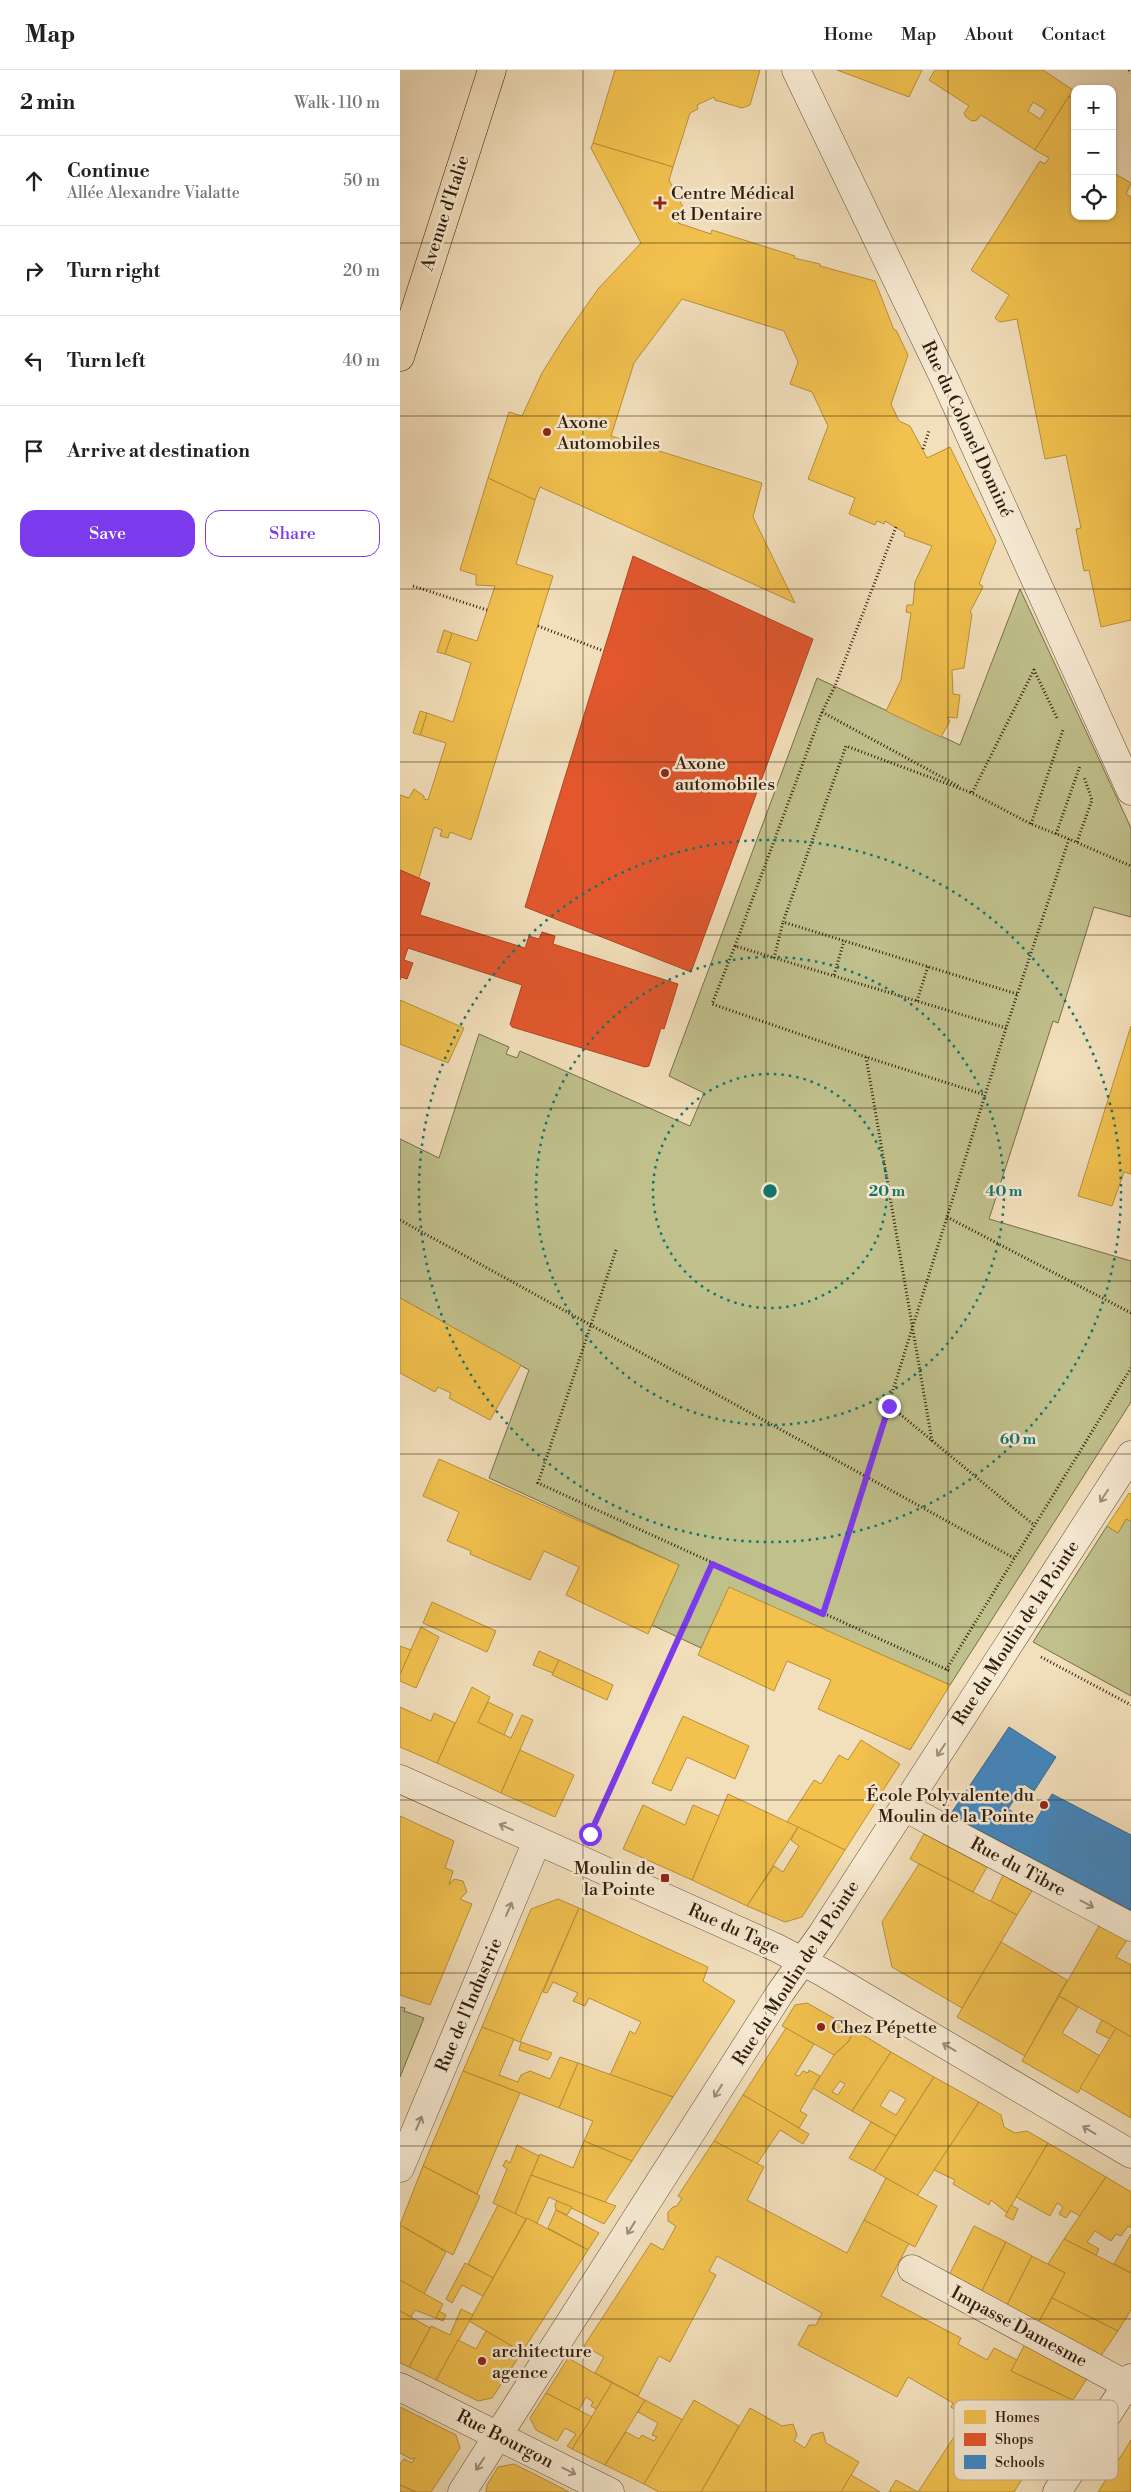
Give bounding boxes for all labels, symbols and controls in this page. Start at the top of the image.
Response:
text: Map [25,20,75,50]
text: Home [824,23,873,46]
text: Map [901,23,937,46]
text: About [965,23,1014,46]
text: Contact [1042,23,1106,46]
map controls [1071,85,1116,220]
button: + [1071,85,1116,130]
text: 2 min [20,90,75,116]
text: Walk · 110 m [294,93,380,113]
button: − [1071,130,1116,175]
street label: Avenue d'Italie [415,152,475,275]
text: Continue [67,159,150,183]
icon: ahead [20,167,48,195]
text: 50 m [343,171,380,191]
button: locate [1071,175,1116,220]
place label: Centre Médical et Dentaire [671,182,795,226]
text: Allée Alexandre Vialatte [67,183,240,203]
marker: Centre Médical et Dentaire [653,196,667,210]
icon: right [20,257,48,285]
text: Turn right [67,259,160,283]
text: 20 m [343,261,380,281]
street label: Rue du Colonel Dominé [916,337,1018,521]
icon: left [20,347,48,375]
text: Turn left [67,349,146,373]
text: 40 m [343,351,380,371]
place label: Axone Automobiles [556,411,660,455]
marker: Axone Automobiles [541,426,553,438]
icon: arrive [20,437,48,465]
text: Arrive at destination [67,439,250,463]
button: Save [20,510,195,557]
button: Share [205,510,380,557]
place label: Axone automobiles [674,752,775,796]
marker: Axone automobiles [659,767,671,779]
centre of rings [761,1182,779,1200]
text: 20 m [869,1182,906,1201]
text: 40 m [985,1182,1023,1201]
route end [878,1395,901,1418]
text: 60 m [1000,1430,1037,1449]
one-way arrow [1099,1488,1109,1502]
street label: Rue du Moulin de la Pointe [948,1536,1084,1730]
one-way arrow [936,1743,946,1757]
place label: École Polyvalente du Moulin de la Pointe [866,1784,1035,1828]
marker: École Polyvalente du Moulin de la Pointe [1038,1799,1050,1811]
one-way arrow [499,1822,514,1832]
route start [579,1823,602,1846]
street label: Rue du Tibre [966,1832,1070,1902]
place label: Moulin de la Pointe [574,1857,655,1901]
marker: Moulin de la Pointe [659,1872,671,1884]
street label: Rue du Moulin de la Pointe [728,1876,864,2070]
street label: Rue du Tage [684,1898,784,1960]
one-way arrow [1079,1899,1094,1909]
one-way arrow [504,1902,514,1917]
street label: Rue de l'Industrie [430,1934,508,2076]
place label: Chez Pépette [831,2016,937,2039]
marker: Chez Pépette [815,2021,827,2033]
one-way arrow [942,2042,957,2052]
one-way arrow [713,2084,723,2098]
one-way arrow [414,2116,424,2131]
one-way arrow [1082,2124,1097,2134]
one-way arrow [626,2221,636,2235]
street label: Impasse Damesme [947,2281,1091,2373]
place label: architecture agence [492,2340,592,2384]
marker: architecture agence [476,2355,488,2367]
legend [954,2400,1118,2480]
street label: Rue Bourgon [452,2405,558,2474]
text: Homes [995,2409,1040,2427]
text: Shops [995,2431,1033,2449]
text: Schools [995,2454,1044,2472]
one-way arrow [475,2457,485,2471]
one-way arrow [561,2467,576,2476]

